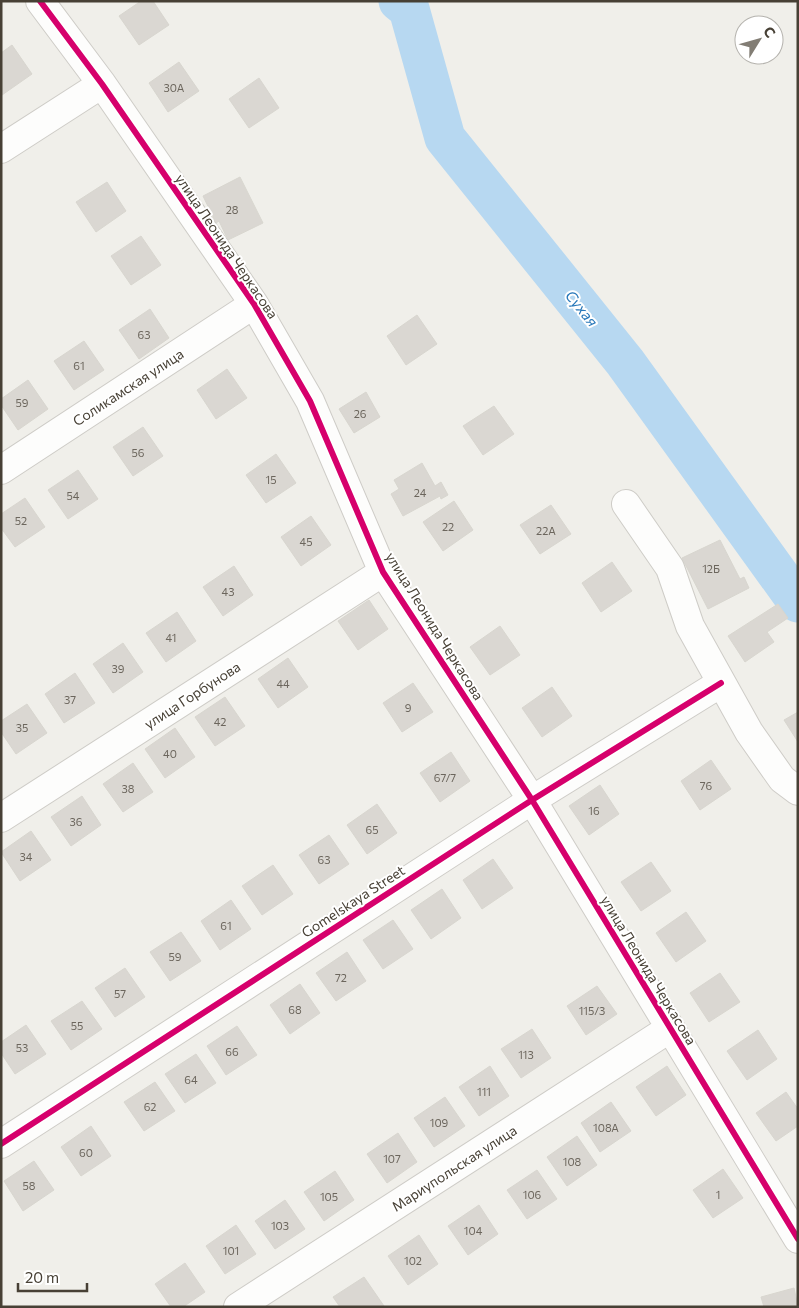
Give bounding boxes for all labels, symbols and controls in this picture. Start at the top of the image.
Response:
north arrow [734,15,784,65]
text: С [760,23,779,41]
house number: 30А [164,81,185,94]
street label: улица Леонида Черкасова [172,170,282,322]
house number: 28 [226,203,239,216]
water label: Сухая [562,286,602,330]
house number: 63 [138,328,150,341]
street label: Соликамская улица [69,345,187,429]
house number: 61 [73,359,85,372]
house number: 59 [16,396,29,409]
house number: 26 [354,407,367,420]
house number: 56 [132,446,145,459]
house number: 15 [265,473,277,486]
house number: 24 [414,486,427,499]
house number: 54 [67,489,80,502]
house number: 52 [15,514,27,527]
house number: 22 [442,520,454,533]
house number: 22А [536,524,556,537]
house number: 45 [300,535,312,548]
street label: улица Леонида Черкасова [382,549,488,703]
house number: 12Б [702,562,720,575]
house number: 43 [222,585,234,598]
house number: 41 [166,631,176,644]
street label: улица Горбунова [141,658,243,732]
house number: 39 [112,662,125,675]
house number: 44 [276,677,290,690]
house number: 37 [64,693,76,706]
house number: 9 [405,701,412,714]
house number: 42 [214,715,226,728]
house number: 35 [16,721,28,734]
house number: 40 [163,747,177,760]
house number: 67/7 [434,771,456,784]
house number: 76 [700,779,713,792]
house number: 38 [122,782,135,795]
house number: 16 [588,804,600,817]
house number: 36 [70,815,83,828]
house number: 65 [366,823,379,836]
house number: 34 [20,850,33,863]
house number: 63 [318,853,330,866]
street label: Gomelskaya Street [298,861,408,941]
street label: улица Леонида Черкасова [598,892,700,1048]
house number: 61 [220,919,232,932]
house number: 59 [169,950,182,963]
house number: 72 [335,971,347,984]
house number: 57 [114,987,126,1000]
house number: 68 [288,1003,302,1016]
house number: 115/3 [579,1004,605,1017]
house number: 55 [71,1019,83,1032]
house number: 53 [16,1041,28,1054]
house number: 66 [225,1045,239,1058]
house number: 113 [518,1048,534,1061]
house number: 64 [184,1073,198,1086]
house number: 111 [477,1085,491,1098]
house number: 62 [144,1100,156,1113]
house number: 109 [430,1116,449,1129]
street label: Мариупольская улица [388,1121,520,1215]
house number: 108А [593,1121,619,1134]
house number: 60 [79,1146,93,1159]
house number: 107 [383,1152,401,1165]
house number: 108 [563,1155,582,1168]
house number: 58 [23,1179,36,1192]
house number: 106 [523,1188,542,1201]
house number: 1 [716,1188,720,1201]
house number: 105 [320,1190,338,1203]
house number: 103 [271,1219,289,1232]
house number: 104 [464,1224,483,1237]
house number: 101 [223,1244,239,1257]
house number: 102 [404,1254,422,1267]
scale bar [18,1260,86,1292]
text: 20 m [25,1268,59,1286]

